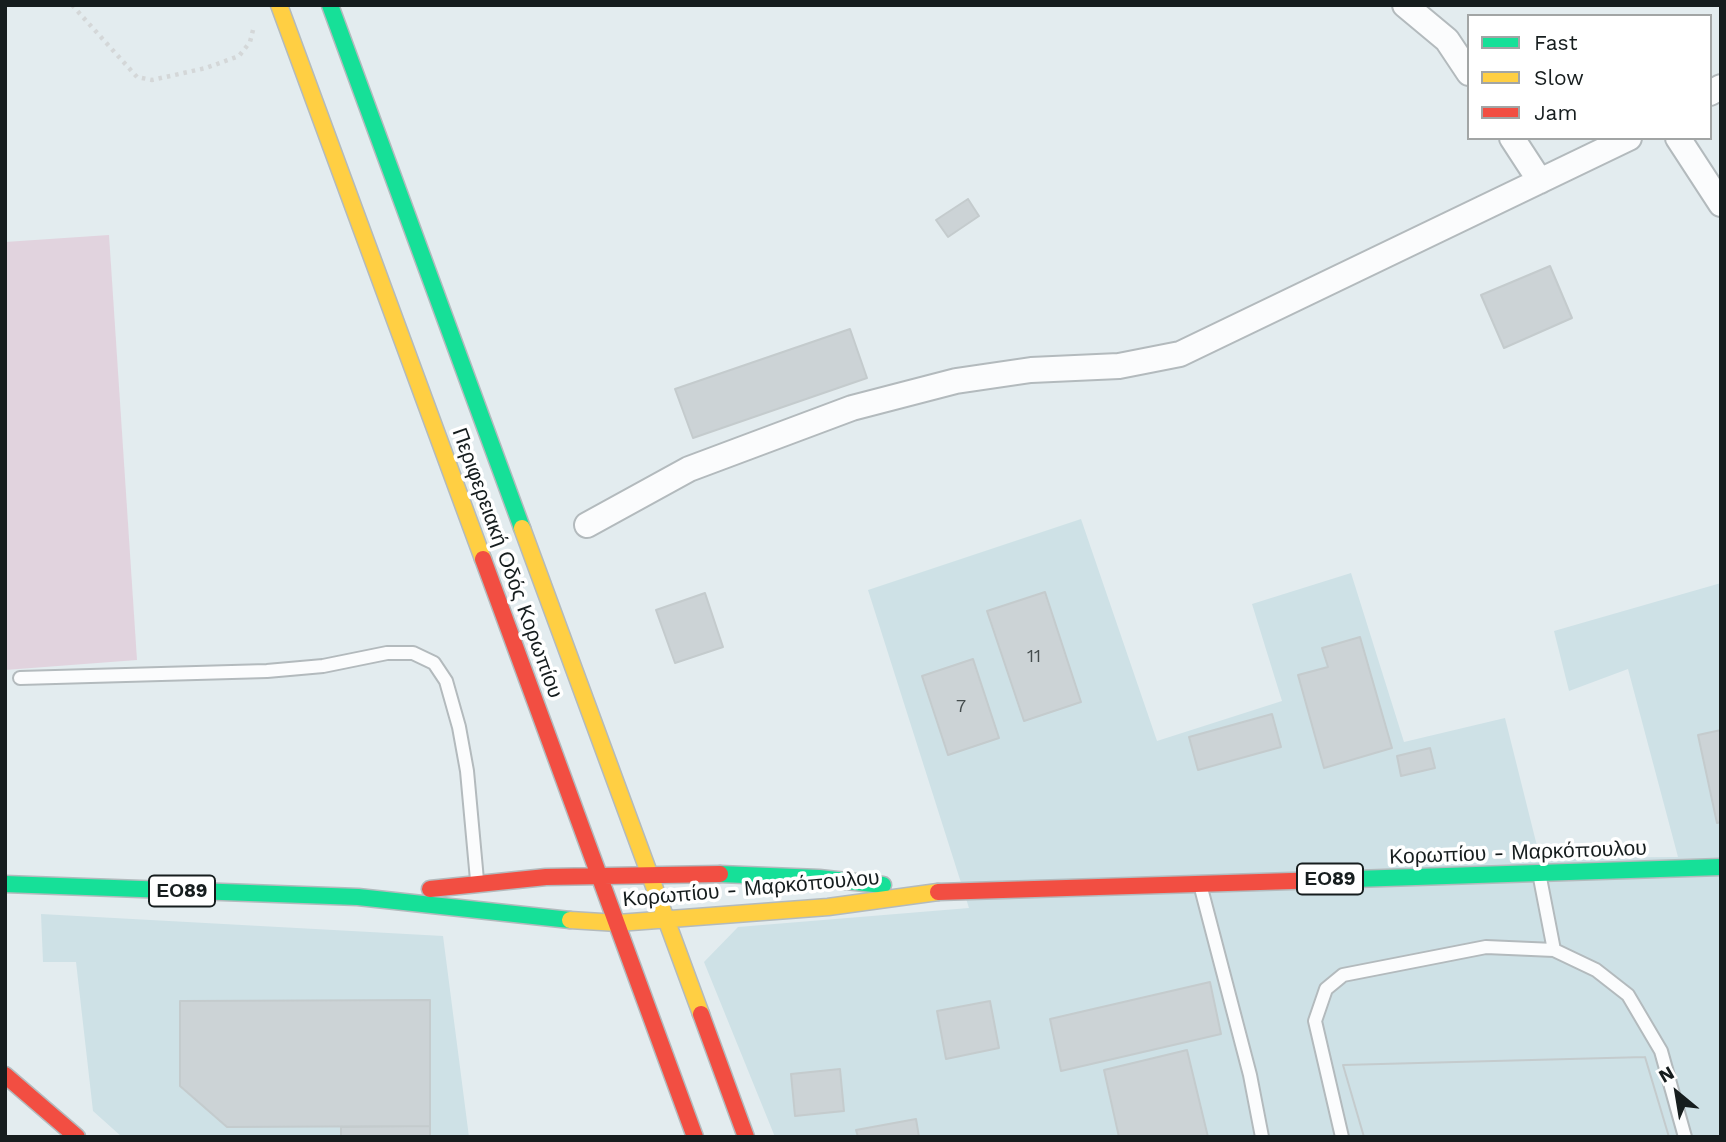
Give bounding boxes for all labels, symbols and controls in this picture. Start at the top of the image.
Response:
legend [1467,14,1712,140]
text: Fast [1534,30,1578,55]
text: Slow [1534,65,1584,90]
text: Jam [1534,100,1577,125]
street label: Περιφερειακή Οδός Κορωπίου [446,424,568,702]
house number: 11 [1027,646,1041,668]
house number: 7 [956,696,966,718]
street label: Κορωπίου - Μαρκόπουλου [1389,836,1647,870]
road number: ΕΟ89 [1297,864,1363,894]
street label: Κορωπίου - Μαρκόπουλου [622,865,880,913]
road number: ΕΟ89 [149,876,215,906]
north arrow [1642,1058,1712,1128]
text: N [1654,1061,1678,1088]

